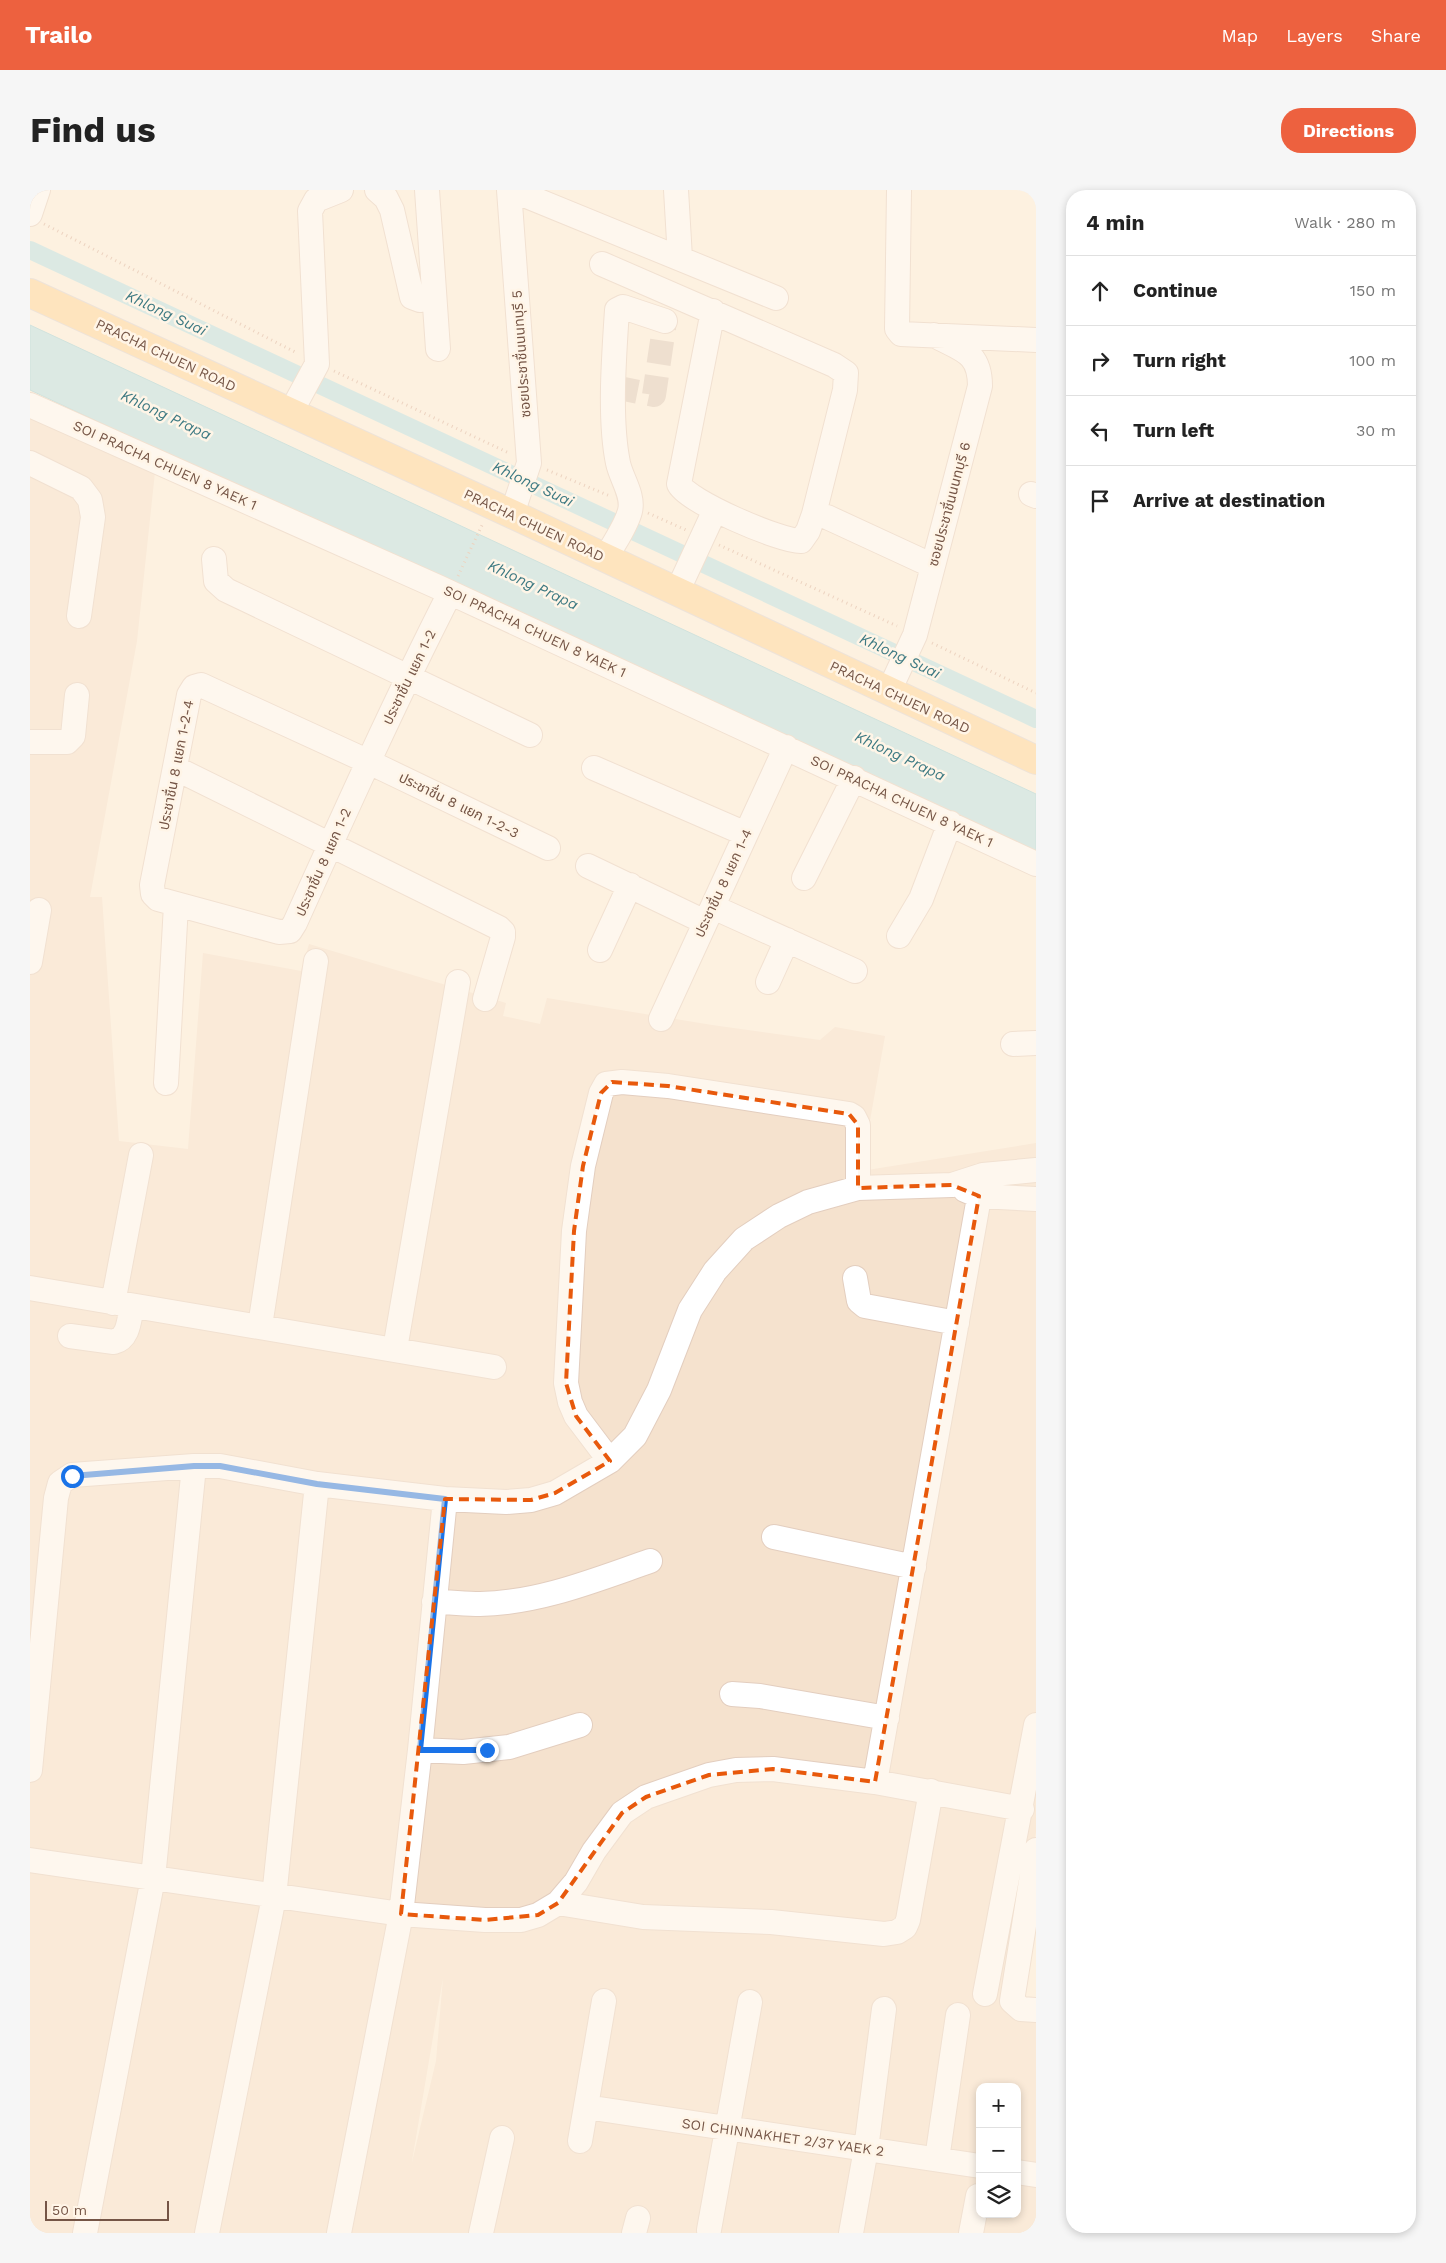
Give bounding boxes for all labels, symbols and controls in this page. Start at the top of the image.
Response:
text: Trailo [25,21,92,49]
text: Map [1221,25,1258,46]
text: Layers [1286,25,1343,46]
text: Share [1371,25,1421,46]
button: Directions [1281,108,1416,153]
text: Find us [30,109,156,151]
text: 4 min [1086,210,1144,235]
text: Walk · 280 m [1294,213,1396,232]
icon: ahead [1086,277,1114,305]
text: Continue [1133,279,1217,302]
text: 150 m [1350,281,1396,300]
water label: Khlong Suai [123,287,210,340]
street label: ซอยประชาชื่นนนทบุรี 5 [507,290,534,418]
street label: PRACHA CHUEN ROAD [93,315,239,395]
icon: right [1086,347,1114,375]
text: Turn right [1133,349,1226,372]
text: 100 m [1349,351,1396,370]
water label: Khlong Prapa [118,386,214,444]
street label: SOI PRACHA CHUEN 8 YAEK 1 [71,417,259,513]
icon: left [1086,417,1114,445]
text: Turn left [1133,419,1214,442]
text: 30 m [1356,421,1396,440]
street label: ซอยประชาชื่นนนทบุรี 6 [923,440,974,568]
water label: Khlong Suai [490,458,577,511]
street label: PRACHA CHUEN ROAD [461,485,607,565]
icon: arrive [1086,487,1114,515]
text: Arrive at destination [1133,489,1325,512]
water label: Khlong Prapa [485,556,581,614]
street label: SOI PRACHA CHUEN 8 YAEK 1 [441,582,629,680]
street label: ประชาชื่น แยก 1-2 [377,626,439,727]
water label: Khlong Suai [857,630,944,683]
street label: PRACHA CHUEN ROAD [827,657,973,737]
street label: ประชาชื่น 8 แยก 1-2-4 [154,698,196,831]
water label: Khlong Prapa [852,727,948,785]
street label: SOI PRACHA CHUEN 8 YAEK 1 [808,752,996,850]
street label: ประชาชื่น 8 แยก 1-2-3 [396,767,523,841]
street label: ประชาชื่น 8 แยก 1-2 [290,805,354,919]
street label: ประชาชื่น 8 แยก 1-4 [689,825,755,940]
route start [61,1465,84,1488]
route end [476,1739,499,1762]
map controls [976,2083,1021,2218]
button: + [976,2083,1021,2128]
street label: SOI CHINNAKHET 2/37 YAEK 2 [681,2115,885,2159]
button: − [976,2128,1021,2173]
button: layers [976,2173,1021,2218]
scale bar [45,2198,169,2221]
text: 50 m [52,2202,87,2218]

